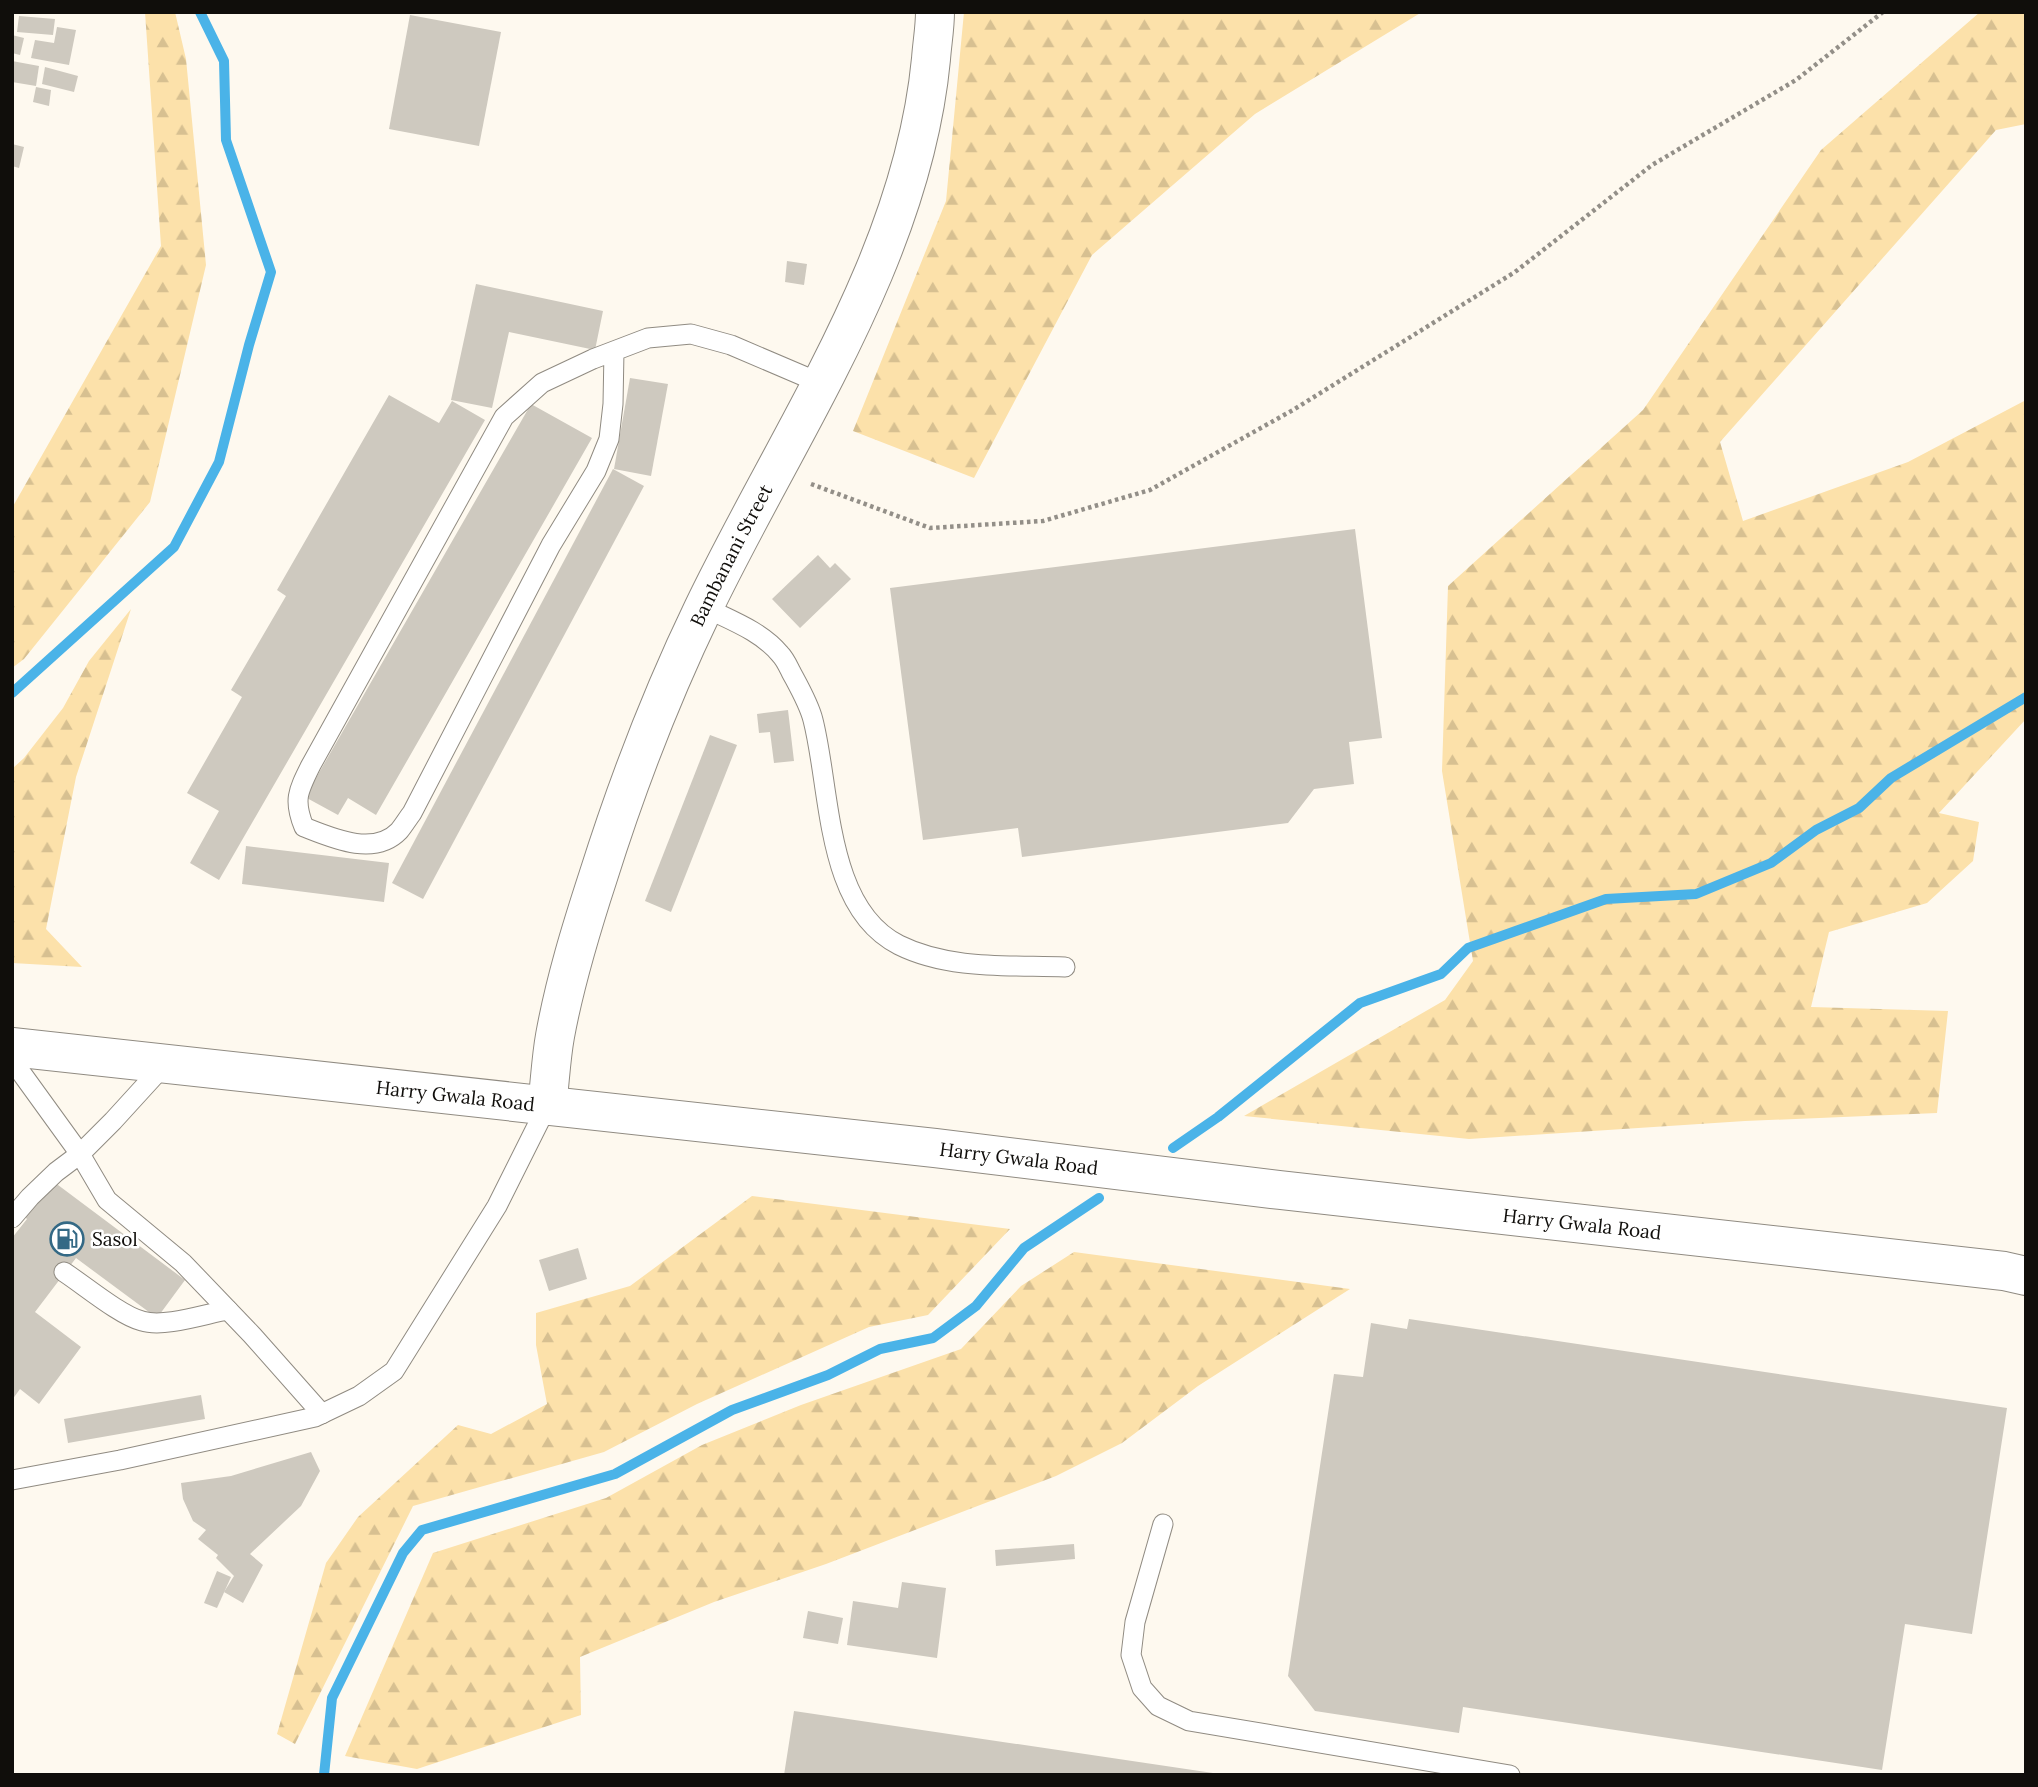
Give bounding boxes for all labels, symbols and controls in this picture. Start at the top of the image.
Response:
street label: Bambanani Street [685,479,778,630]
street label: Harry Gwala Road [375,1075,536,1116]
street label: Harry Gwala Road [938,1137,1100,1180]
street label: Harry Gwala Road [1501,1203,1663,1245]
fuel station icon: Sasol [48,1220,86,1258]
place label: Sasol [92,1227,138,1251]

